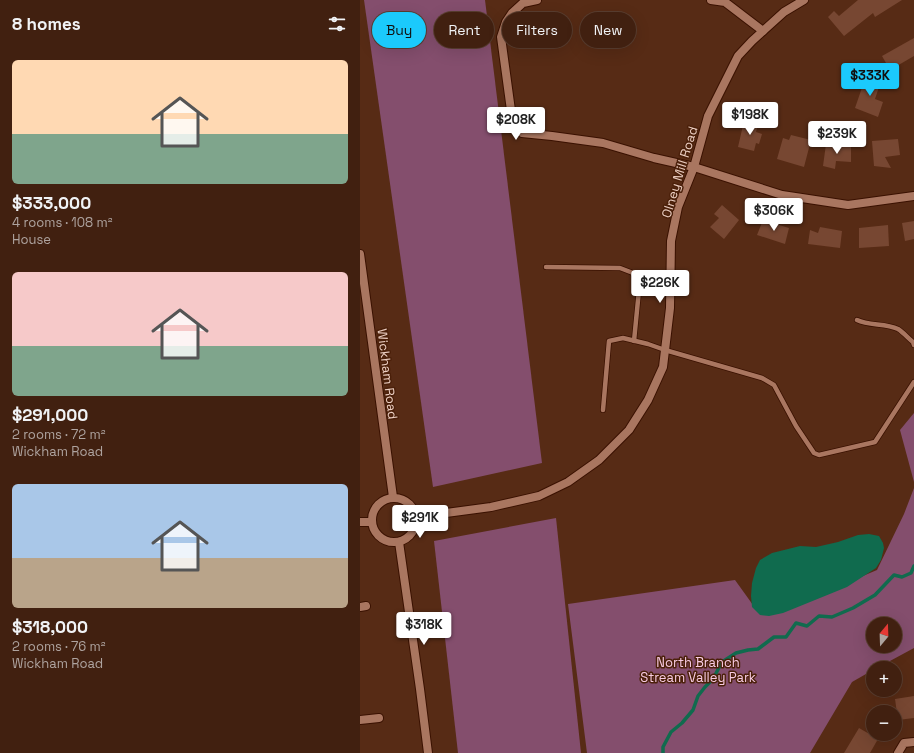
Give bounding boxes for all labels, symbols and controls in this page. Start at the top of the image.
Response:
chip: Buy [372,12,426,48]
chip: Rent [434,12,494,48]
chip: Filters [502,12,572,48]
chip: New [580,12,636,48]
text: 8 homes [12,13,81,35]
icon: filters [326,13,348,35]
pin: $333K [842,63,898,97]
text: $333K [850,67,890,84]
icon: home [144,86,216,158]
pin: $198K [722,102,778,136]
text: $198K [731,106,769,123]
pin: $208K [488,107,544,141]
text: $208K [496,111,536,128]
pin: $239K [809,121,865,155]
street label: Olney Mill Road [657,124,701,220]
text: $239K [817,125,857,142]
text: $333,000 [12,192,91,214]
pin: $306K [746,198,802,232]
text: $306K [754,202,794,219]
text: 4 rooms · 108 m² [12,214,113,231]
text: House [12,231,51,248]
pin: $226K [632,270,688,304]
text: $226K [640,274,680,291]
icon: home [144,298,216,370]
street label: Wickham Road [374,328,401,420]
text: $291,000 [12,404,88,426]
text: 2 rooms · 72 m² [12,426,105,443]
text: Wickham Road [12,443,103,460]
pin: $291K [392,505,448,539]
text: $291K [401,509,439,526]
icon: home [144,510,216,582]
pin: $318K [396,612,452,646]
text: $318,000 [12,616,88,638]
text: $318K [405,616,443,633]
north arrow [866,617,902,653]
map controls [866,617,902,741]
text: 2 rooms · 76 m² [12,638,106,655]
park label: North Branch Stream Valley Park [640,654,756,686]
text: Wickham Road [12,655,103,672]
button: + [866,661,902,697]
button: − [866,705,902,741]

